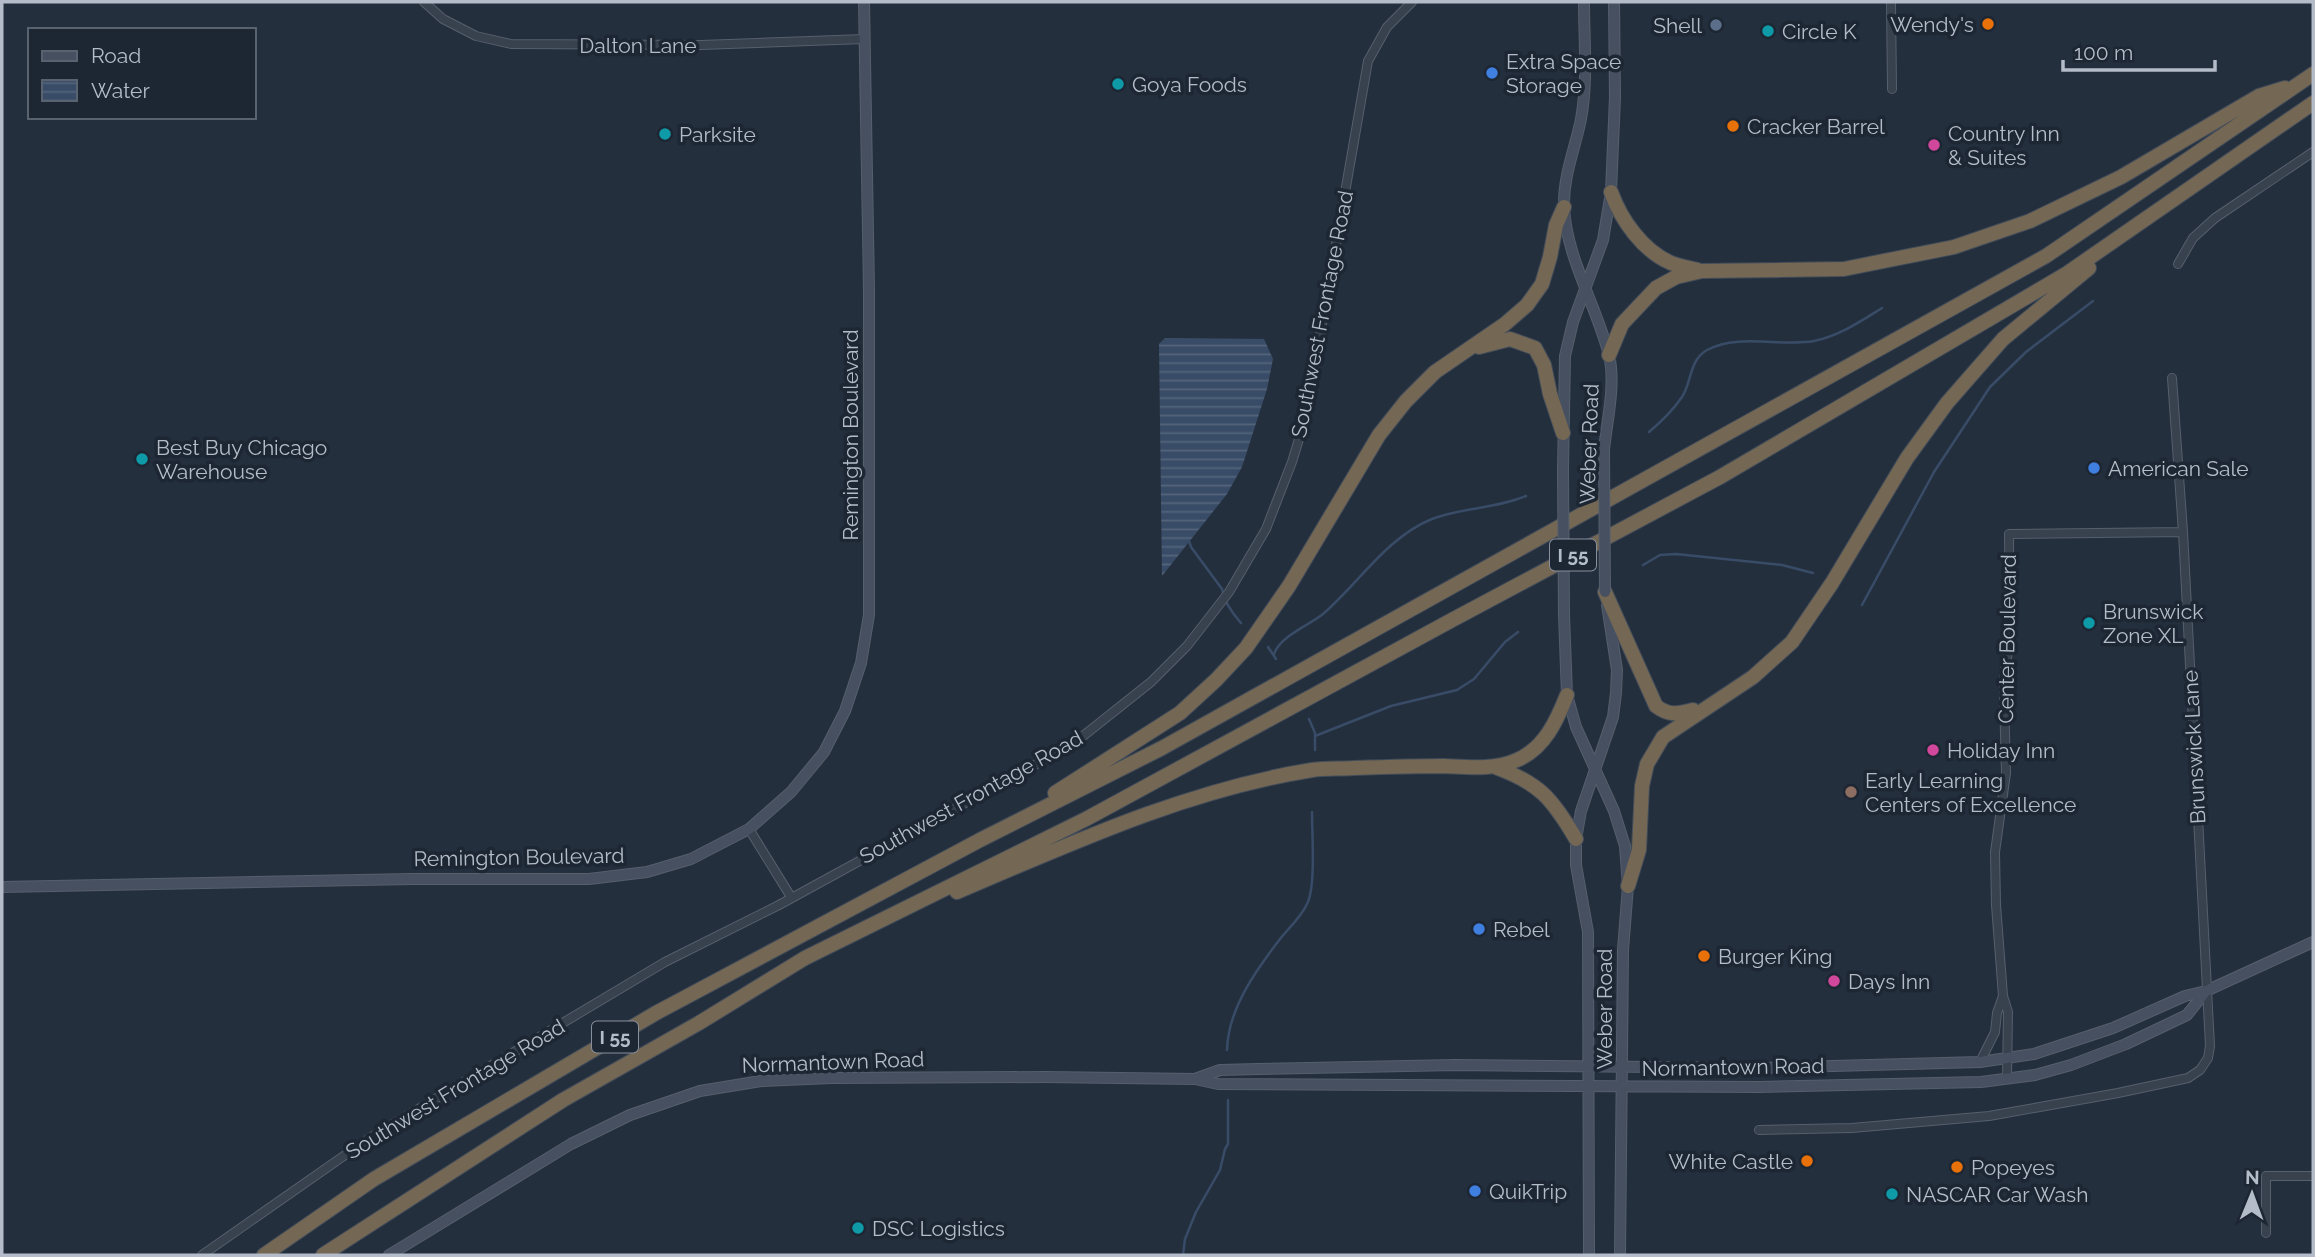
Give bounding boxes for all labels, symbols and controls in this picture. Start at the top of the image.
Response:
place label: Wendy's [1890,12,1974,37]
place label: Shell [1653,13,1702,38]
marker: Wendy's [1980,16,1996,32]
marker: Shell [1708,17,1724,33]
place label: Circle K [1782,19,1857,44]
marker: Circle K [1760,23,1776,39]
legend [28,28,256,119]
scale bar [2063,28,2215,72]
street label: Dalton Lane [579,33,697,58]
text: 100 m [2074,40,2133,65]
text: Road [91,43,141,68]
place label: Extra Space Storage [1506,49,1621,98]
marker: Extra Space Storage [1484,65,1500,81]
place label: Goya Foods [1132,72,1247,97]
marker: Goya Foods [1110,76,1126,92]
text: Water [91,78,150,103]
place label: Cracker Barrel [1747,114,1885,139]
marker: Cracker Barrel [1725,118,1741,134]
place label: Country Inn & Suites [1948,121,2060,170]
place label: Parksite [679,122,756,147]
marker: Parksite [657,126,673,142]
marker: Country Inn & Suites [1926,137,1942,153]
street label: Southwest Frontage Road [1286,188,1358,440]
street label: Remington Boulevard [838,330,863,540]
street label: Weber Road [1574,383,1604,505]
place label: Best Buy Chicago Warehouse [156,435,327,484]
marker: Best Buy Chicago Warehouse [134,451,150,467]
place label: American Sale [2108,456,2249,481]
marker: American Sale [2086,460,2102,476]
road number: I 55 [1550,540,1596,570]
street label: Center Boulevard [1993,554,2021,724]
place label: Brunswick Zone XL [2103,599,2203,648]
marker: Brunswick Zone XL [2081,615,2097,631]
street label: Brunswick Lane [2177,669,2211,825]
street label: Southwest Frontage Road [855,725,1087,869]
place label: Holiday Inn [1947,738,2055,763]
marker: Holiday Inn [1925,742,1941,758]
place label: Early Learning Centers of Excellence [1865,768,2076,817]
marker: Early Learning Centers of Excellence [1843,784,1859,800]
street label: Remington Boulevard [413,843,625,871]
place label: Rebel [1493,917,1550,942]
marker: Rebel [1471,921,1487,937]
place label: Burger King [1718,944,1832,969]
marker: Burger King [1696,948,1712,964]
street label: Weber Road [1592,949,1617,1069]
place label: Days Inn [1848,969,1930,994]
marker: Days Inn [1826,973,1842,989]
street label: Southwest Frontage Road [341,1014,569,1164]
road number: I 55 [592,1021,638,1052]
street label: Normantown Road [741,1046,925,1078]
street label: Normantown Road [1641,1053,1825,1081]
place label: White Castle [1669,1149,1793,1174]
marker: White Castle [1799,1153,1815,1169]
place label: Popeyes [1971,1155,2055,1180]
marker: Popeyes [1949,1159,1965,1175]
north arrow [2217,1159,2287,1229]
text: N [2245,1166,2260,1188]
place label: QuikTrip [1489,1179,1567,1204]
place label: NASCAR Car Wash [1906,1182,2088,1207]
marker: QuikTrip [1467,1183,1483,1199]
marker: NASCAR Car Wash [1884,1186,1900,1202]
place label: DSC Logistics [872,1216,1005,1241]
marker: DSC Logistics [850,1220,866,1236]

